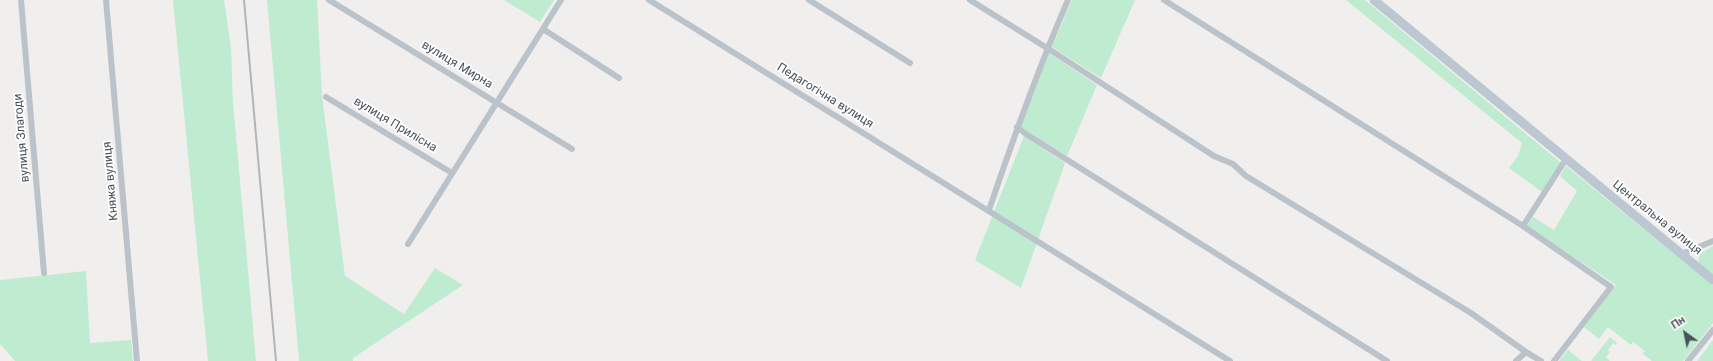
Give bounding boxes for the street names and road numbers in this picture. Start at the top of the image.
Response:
street label: вулиця Мирна [419,38,495,92]
street label: Педагогічна вулиця [774,60,876,132]
street label: вулиця Злагоди [11,93,33,183]
street label: вулиця Прилісна [351,94,439,156]
street label: Княжа вулиця [100,141,122,221]
street label: Центральна вулиця [1609,178,1705,258]

